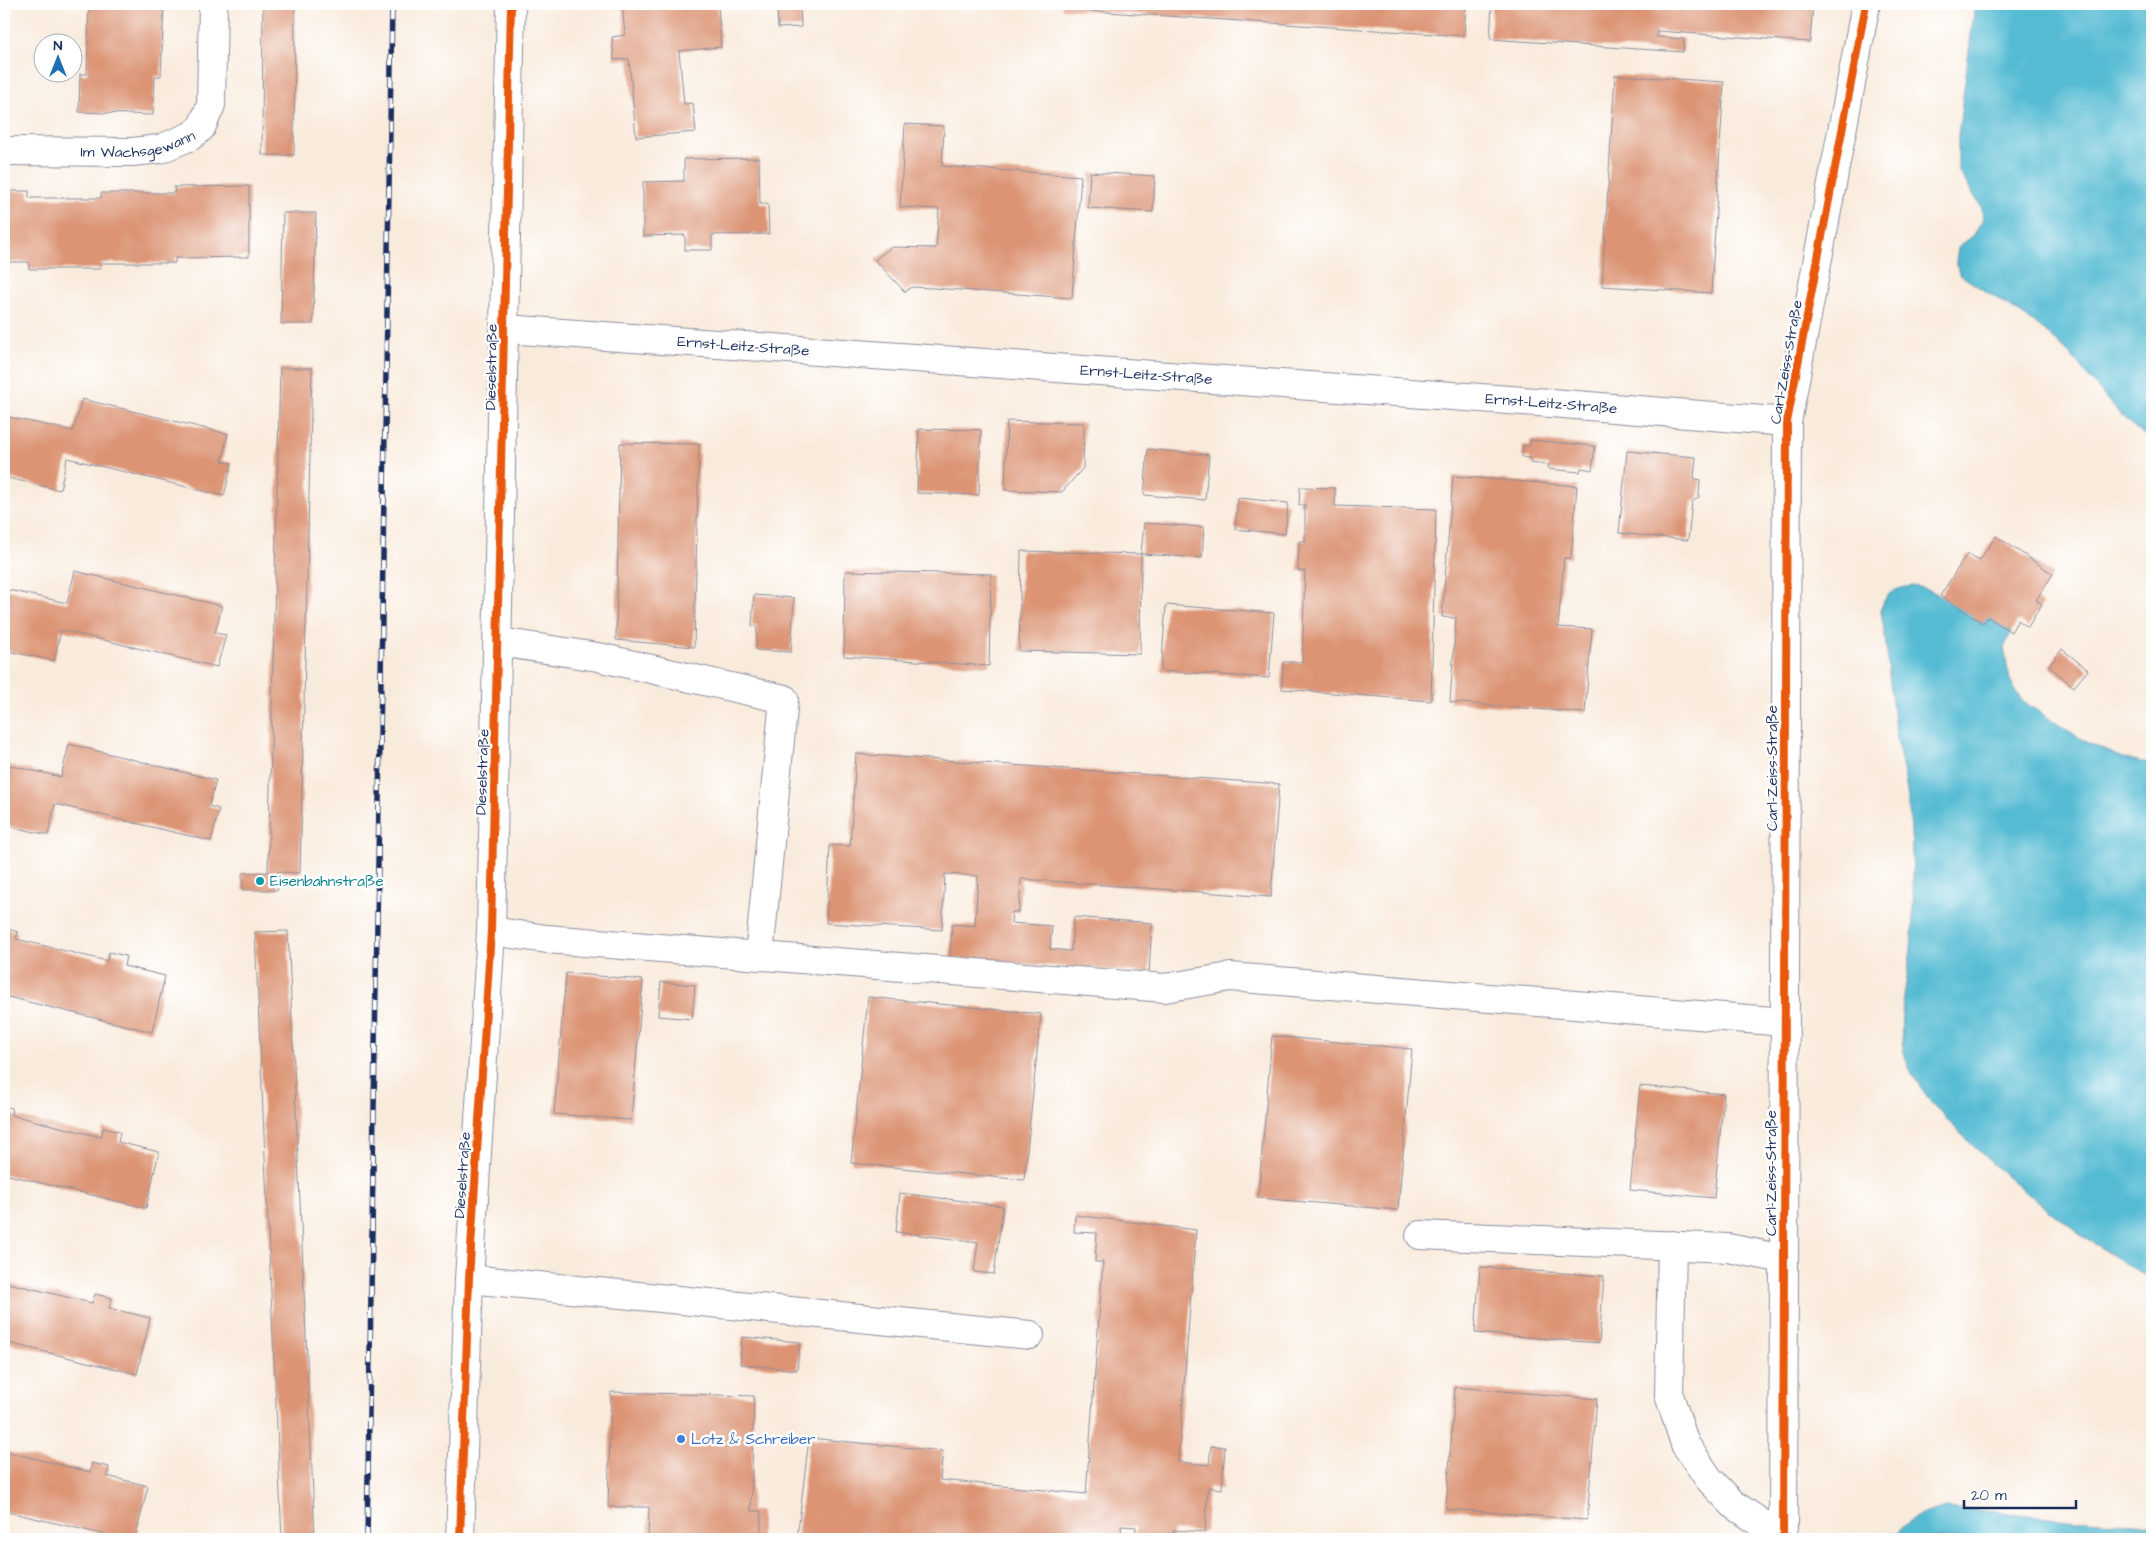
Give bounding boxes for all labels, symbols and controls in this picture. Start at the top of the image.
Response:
north arrow [32,32,82,82]
text: N [54,36,63,56]
street label: Im Wachsgewann [80,125,199,163]
street label: Carl-Zeiss-Straße [1765,298,1808,426]
street label: Dieselstraße [480,324,503,410]
street label: Ernst-Leitz-Straße [677,331,810,361]
street label: Ernst-Leitz-Straße [1080,360,1213,390]
street label: Ernst-Leitz-Straße [1485,388,1618,419]
street label: Carl-Zeiss-Straße [1762,705,1783,831]
street label: Dieselstraße [470,728,495,816]
place label: Eisenbahnstraße [270,871,384,892]
marker: Eisenbahnstraße [254,875,266,887]
street label: Carl-Zeiss-Straße [1761,1110,1782,1236]
street label: Dieselstraße [449,1131,476,1219]
place label: Lotz & Schreiber [691,1429,815,1450]
marker: Lotz & Schreiber [675,1433,687,1445]
scale bar [1964,1478,2076,1510]
text: 20 m [1971,1485,2007,1506]

